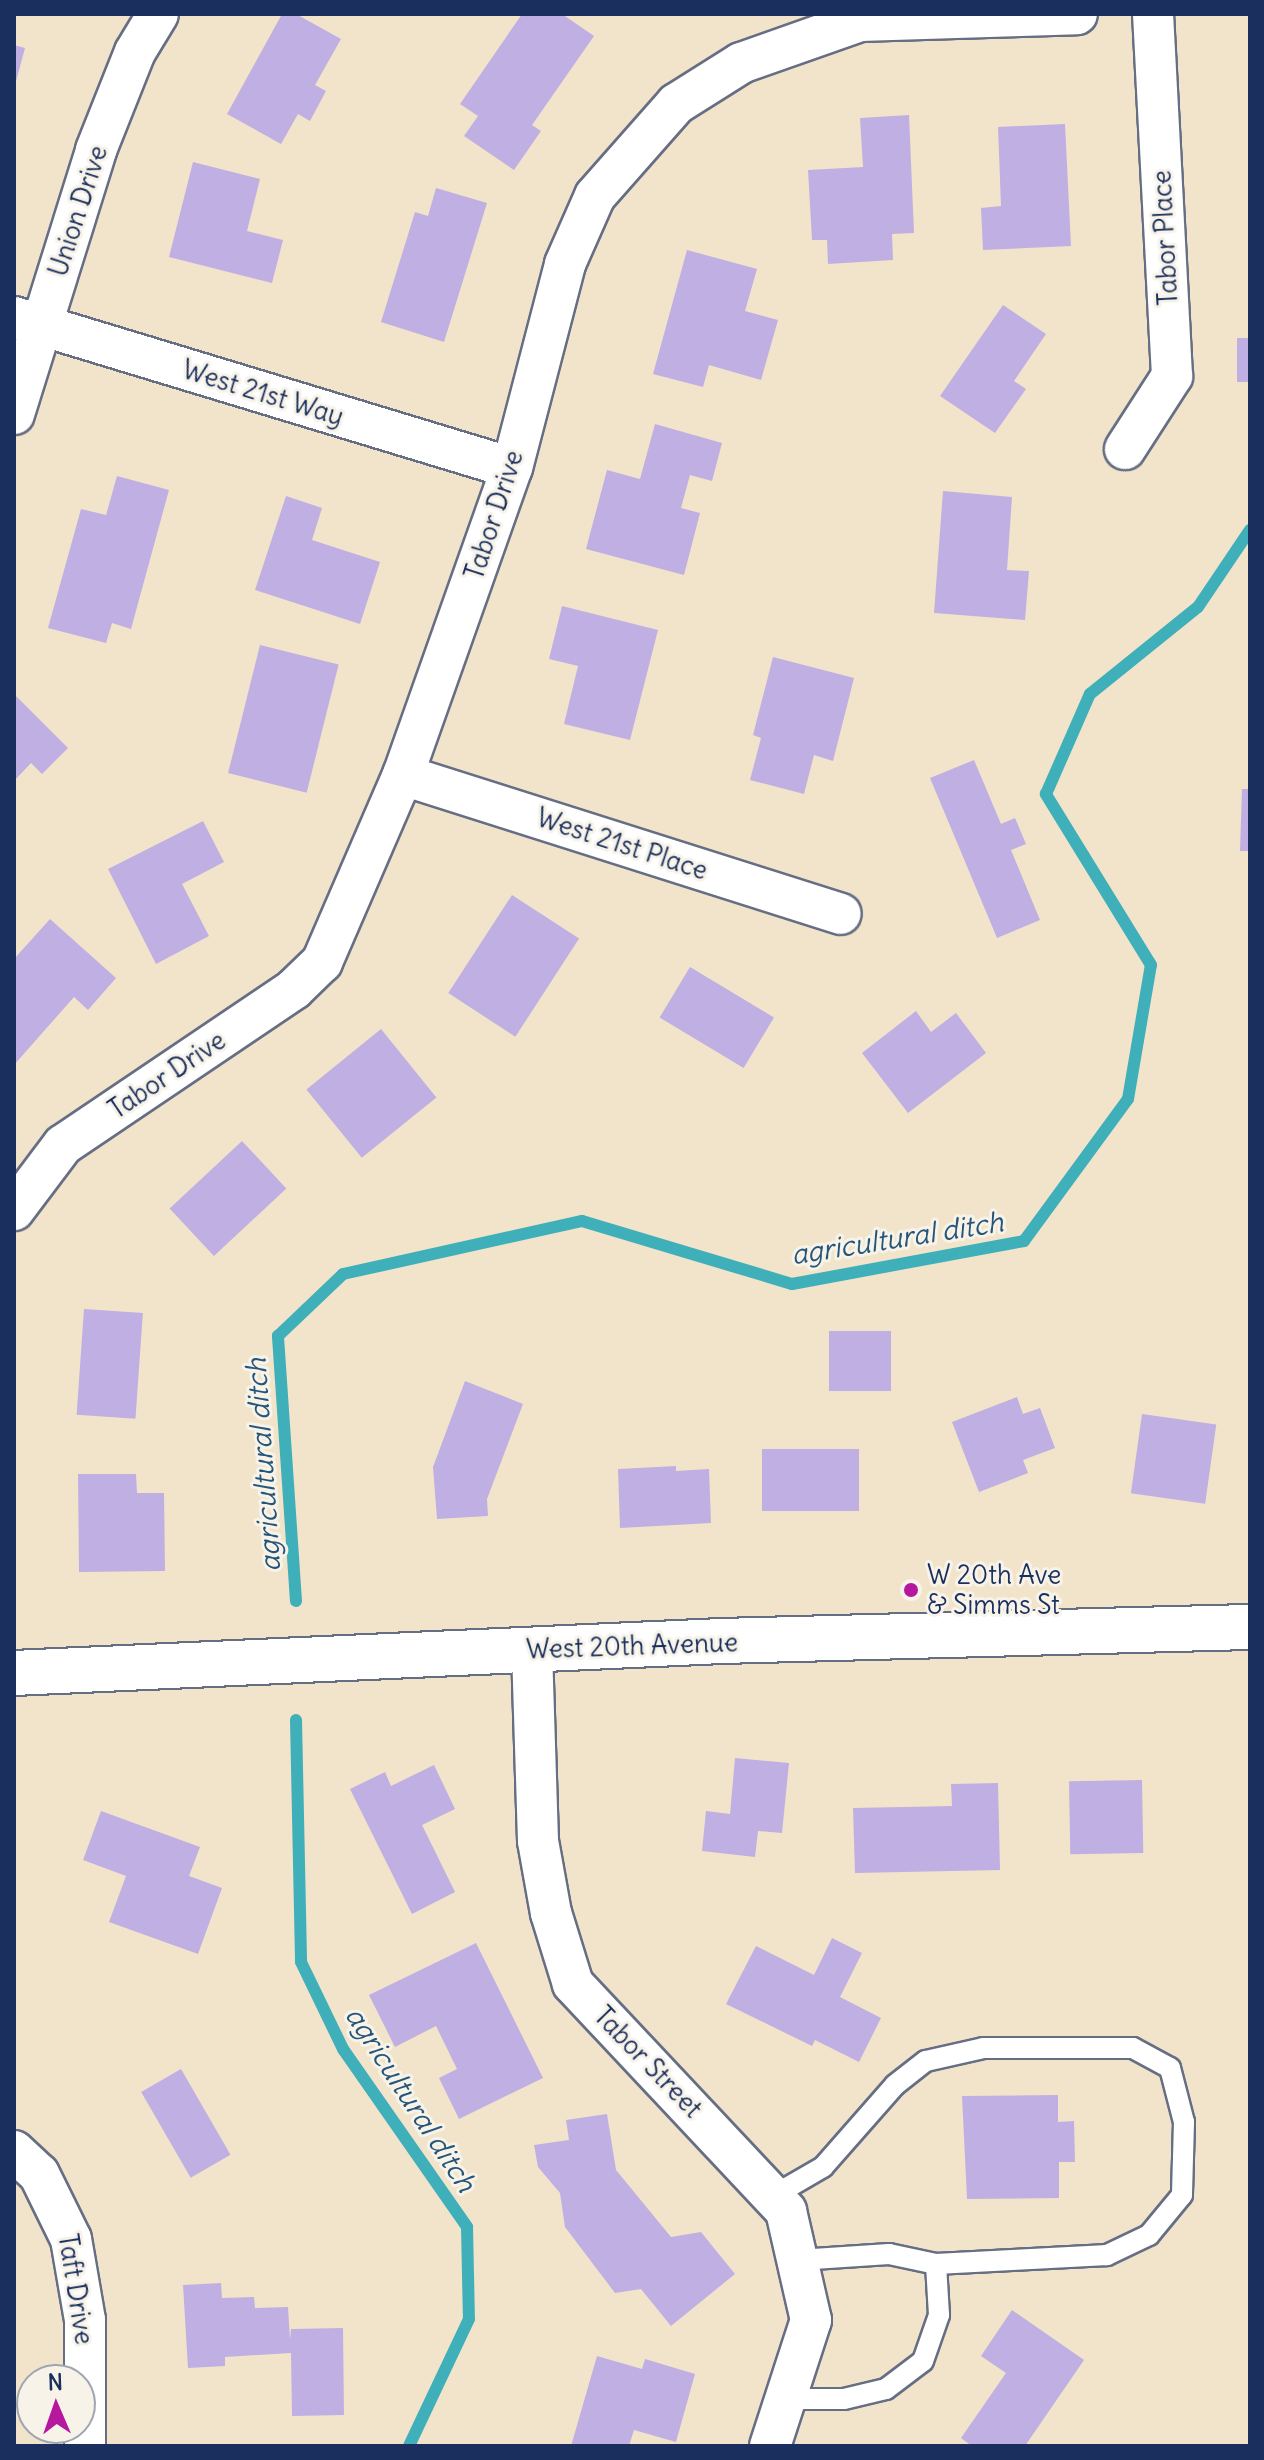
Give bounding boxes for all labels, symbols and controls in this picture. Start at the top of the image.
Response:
street label: Union Drive [42,142,114,280]
street label: Tabor Place [1146,170,1184,306]
street label: West 21st Way [179,354,347,432]
street label: Tabor Drive [458,446,530,584]
street label: West 21st Place [533,802,711,886]
street label: Tabor Drive [103,1025,231,1125]
water label: agricultural ditch [788,1205,1006,1271]
water label: agricultural ditch [239,1357,287,1573]
place label: W 20th Ave & Simms St [927,1559,1061,1620]
marker: W 20th Ave & Simms St [902,1581,920,1599]
street label: West 20th Avenue [526,1627,738,1665]
water label: agricultural ditch [339,2000,483,2198]
street label: Tabor Street [587,2000,709,2124]
street label: Taft Drive [52,2231,100,2347]
north arrow [16,2364,96,2444]
text: N [47,2368,63,2396]

